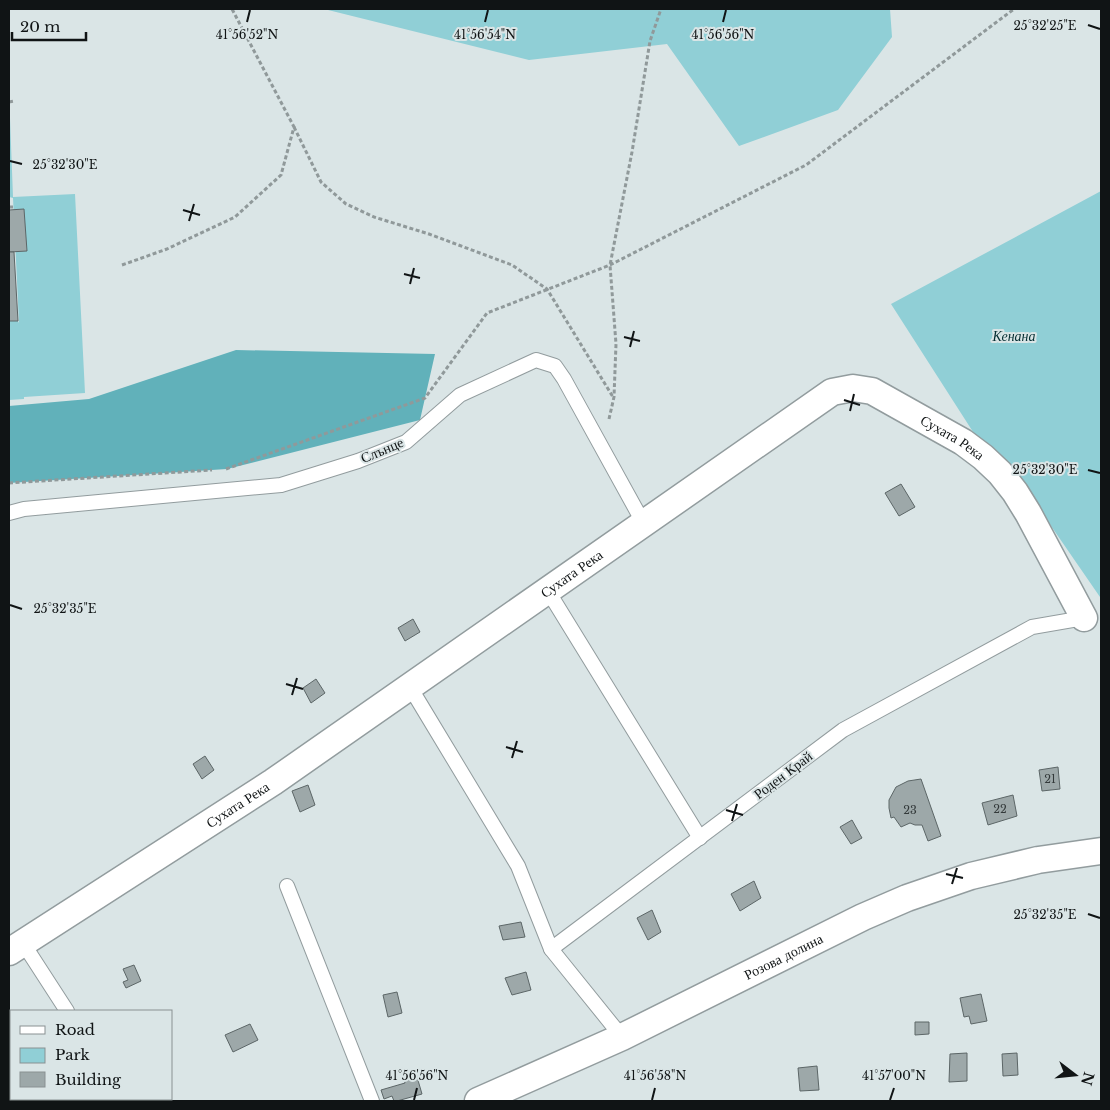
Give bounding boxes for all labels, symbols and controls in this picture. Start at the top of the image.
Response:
scale bar [12,10,86,42]
text: 20 m [20,17,60,36]
text: 25°32'25"E [1013,18,1077,33]
text: 41°56'52"N [216,27,278,42]
text: 41°56'54"N [454,27,516,42]
text: 41°56'56"N [692,27,755,42]
text: 25°32'30"E [33,157,98,172]
park label: Кенана [991,327,1036,345]
street label: Сухата Река [917,411,989,464]
street label: Слънце [358,433,406,467]
text: 25°32'30"E [1013,462,1078,477]
street label: Сухата Река [537,545,607,602]
text: 25°32'35"E [33,601,97,616]
street label: Роден Край [750,747,816,803]
house number: 21 [1044,772,1056,786]
street label: Сухата Река [203,777,273,832]
house number: 22 [993,802,1007,816]
house number: 23 [903,803,917,817]
text: 25°32'35"E [1013,907,1077,922]
street label: Розова долина [741,929,827,984]
legend [10,1010,172,1100]
text: Road [55,1020,95,1039]
text: Park [55,1045,91,1064]
north arrow [1050,1050,1100,1100]
text: 41°56'56"N [386,1068,449,1083]
text: 41°56'58"N [624,1068,686,1083]
text: 41°57'00"N [862,1068,926,1083]
text: Building [55,1070,122,1089]
text: N [1077,1070,1098,1087]

